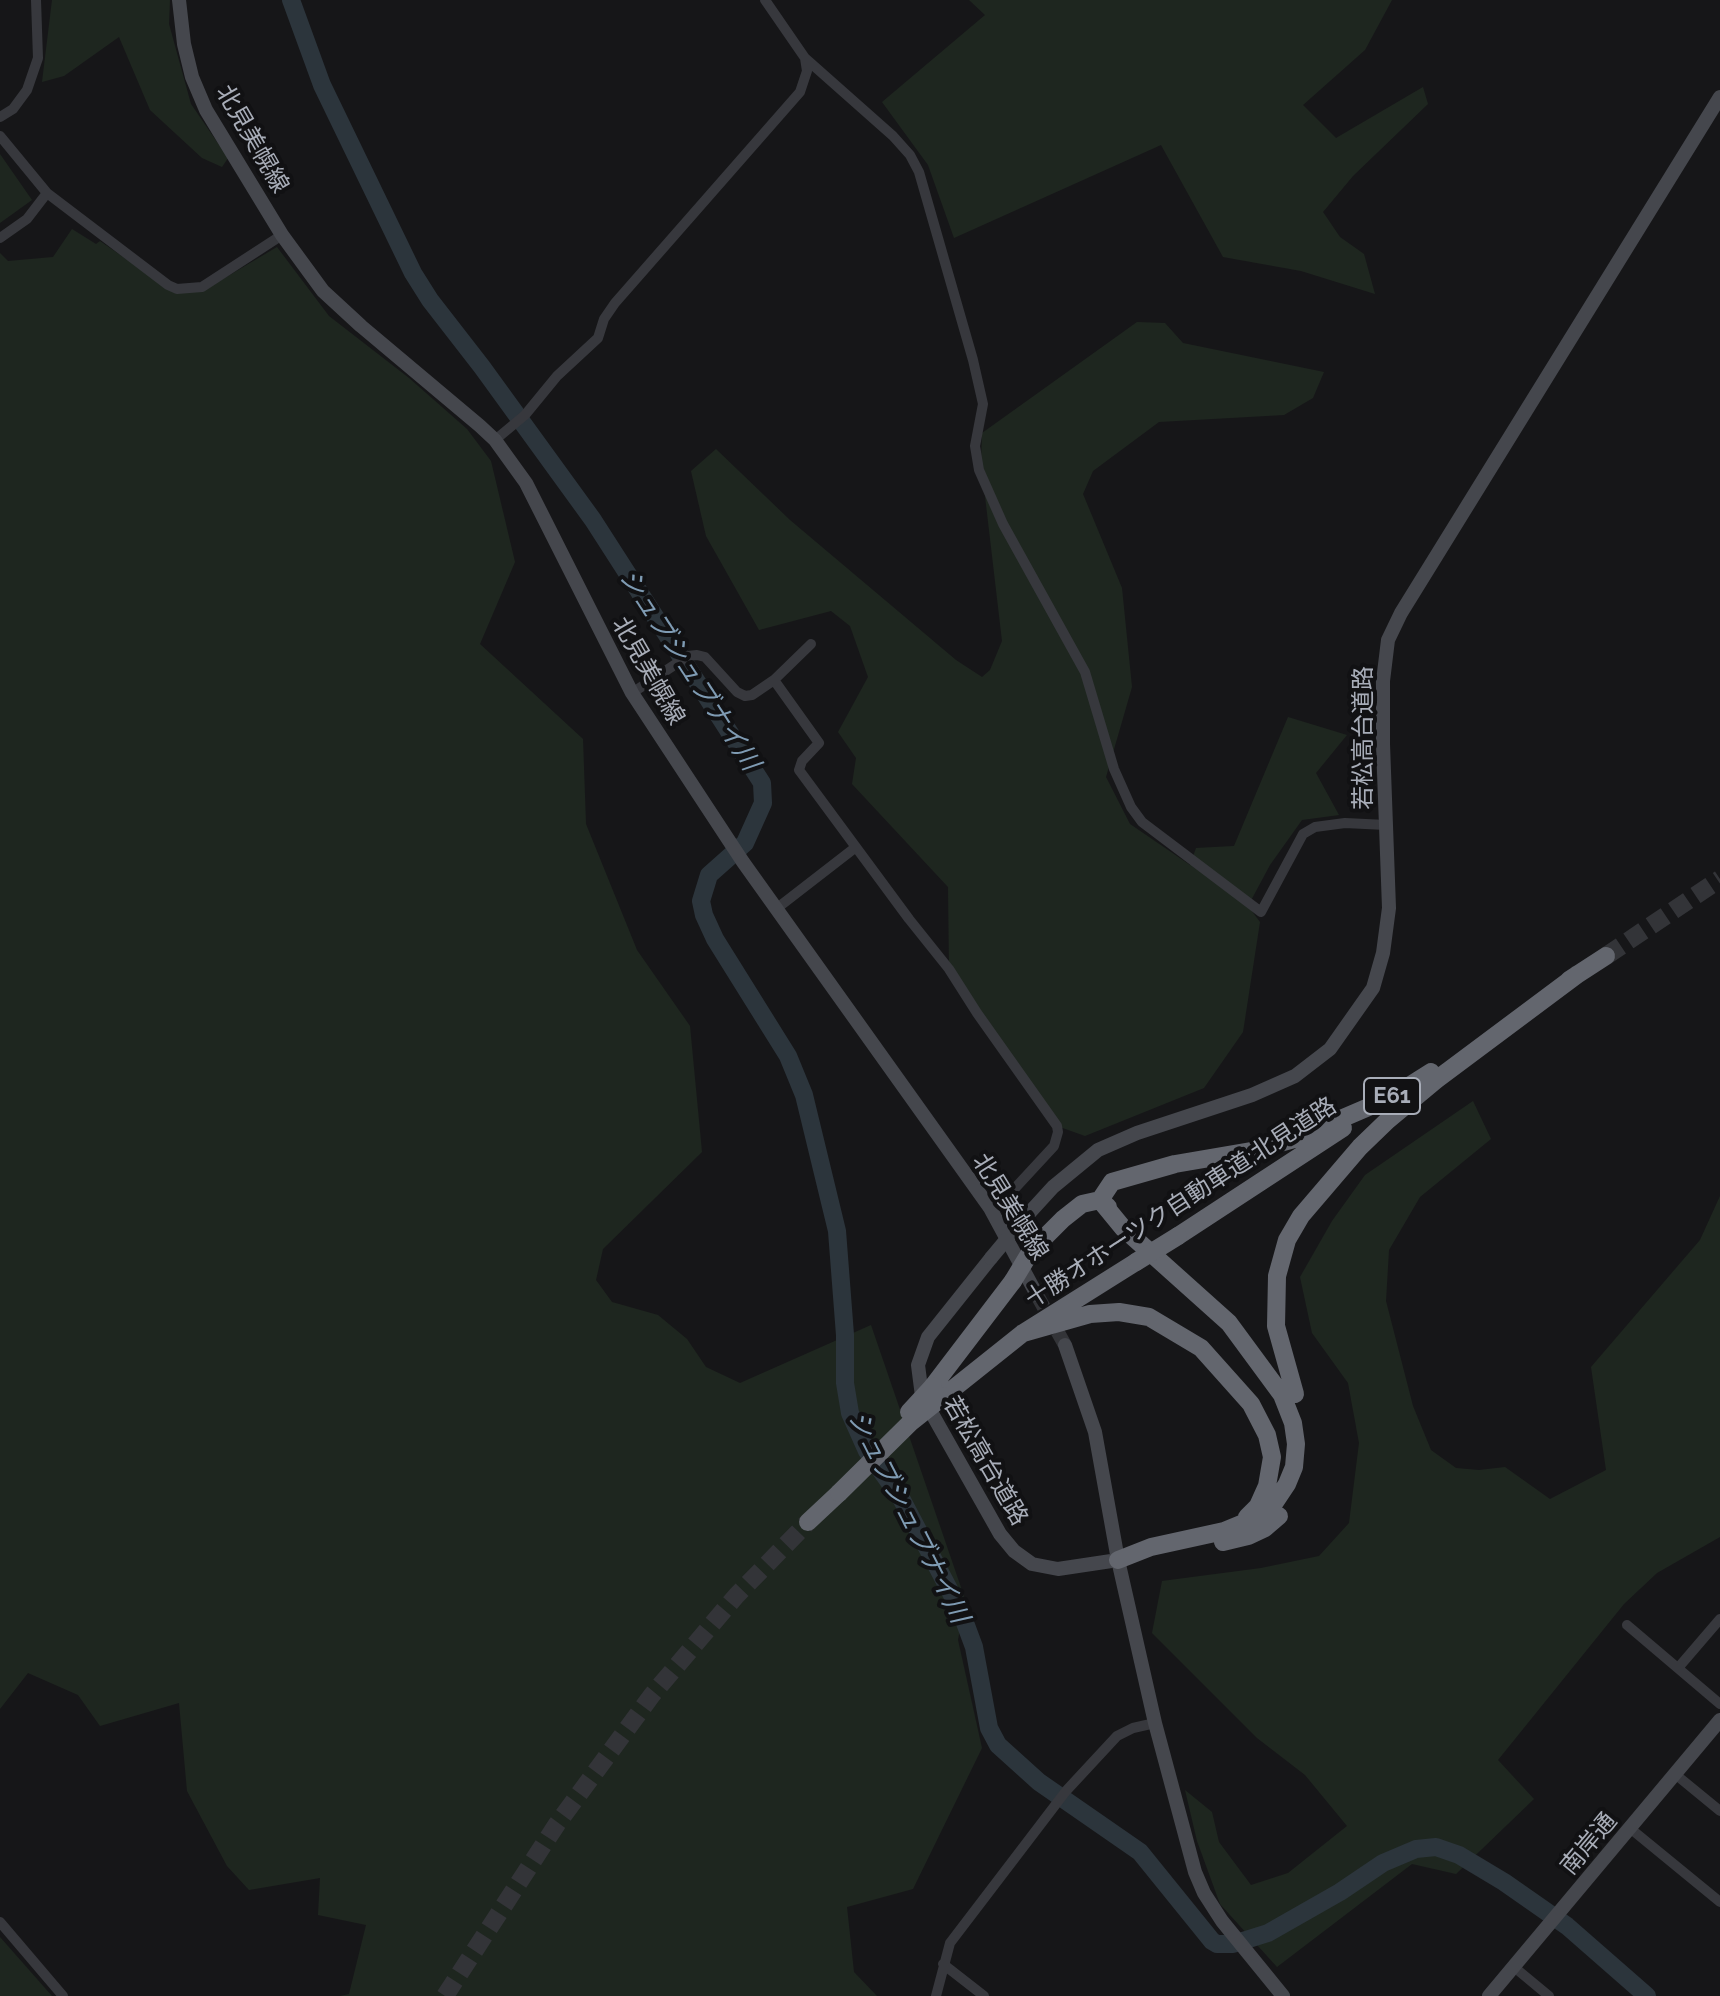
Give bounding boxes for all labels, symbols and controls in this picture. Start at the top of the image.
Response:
street label: 北見美幌線 [210,80,294,198]
water label: シュブシュブナイ川 [612,563,766,777]
street label: 北見美幌線 [606,612,690,730]
street label: 若松高台道路 [1350,666,1378,810]
road number: E61 [1364,1078,1420,1114]
street label: 十勝オホーツク自動車道;北見道路 [1020,1092,1342,1314]
street label: 北見美幌線 [966,1148,1054,1266]
street label: 若松高台道路 [937,1391,1033,1531]
water label: シュブシュブナイ川 [841,1406,975,1628]
street label: 南岸通 [1555,1807,1623,1881]

